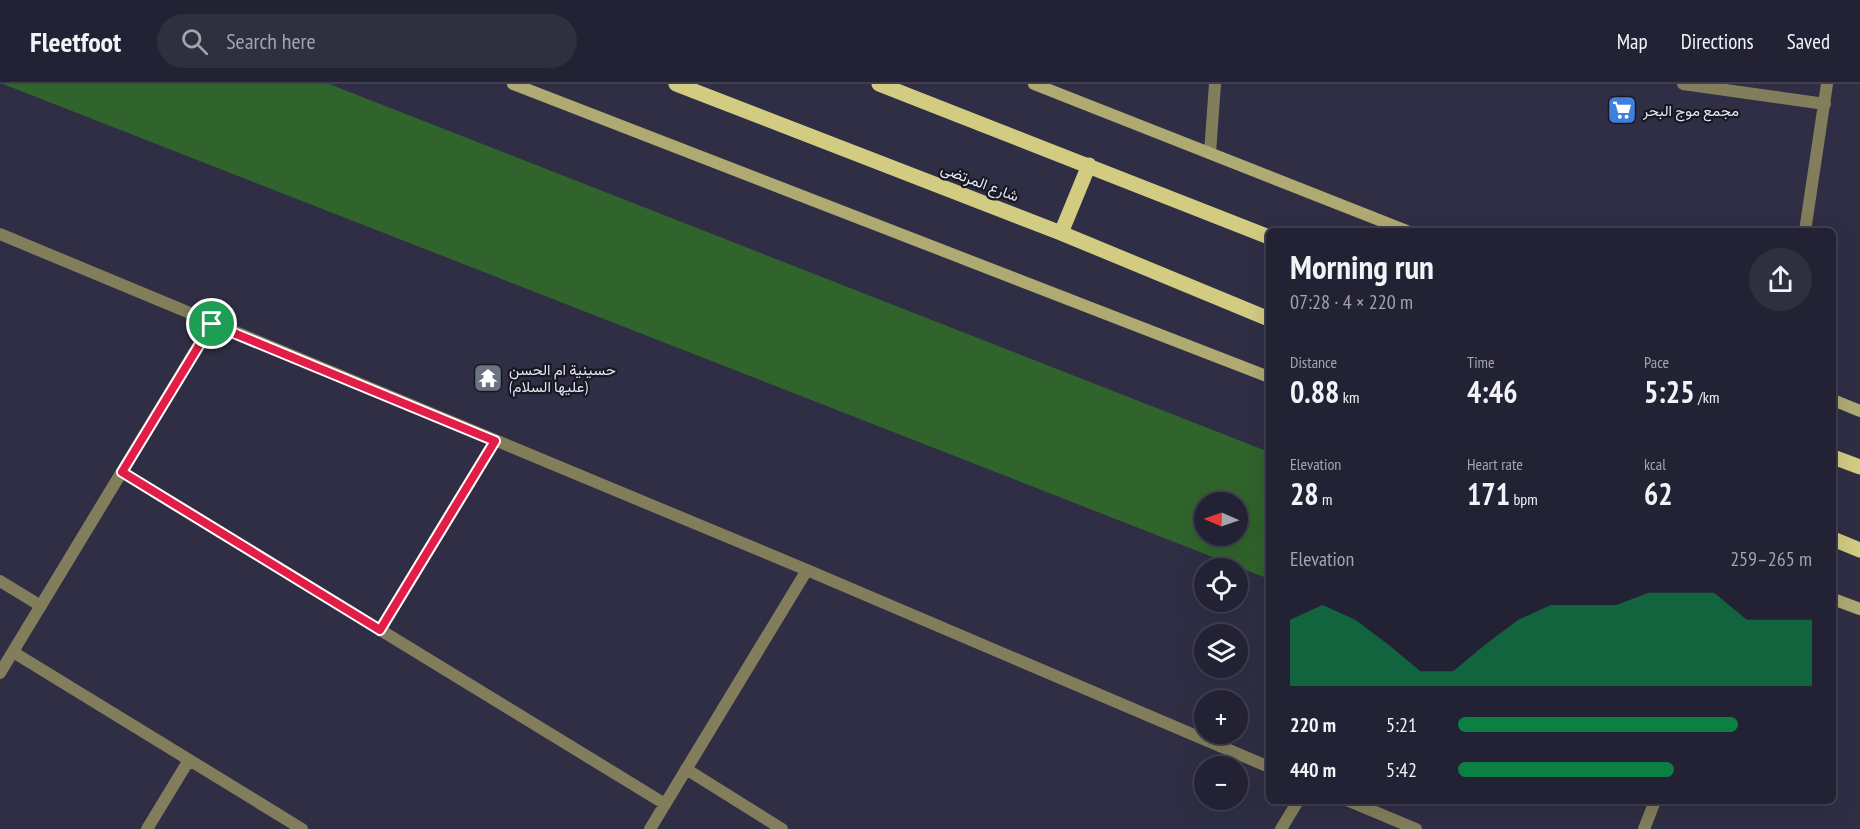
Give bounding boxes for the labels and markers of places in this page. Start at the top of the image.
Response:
supermarket icon: مجمع موج البحر [1606,94,1638,126]
place label: مجمع موج البحر [1642,101,1739,122]
pin [186,298,237,349]
place label: حسينية ام الحسن (عليها السلام) [509,360,616,397]
temple icon: حسينية ام الحسن (عليها السلام) [472,362,504,394]

